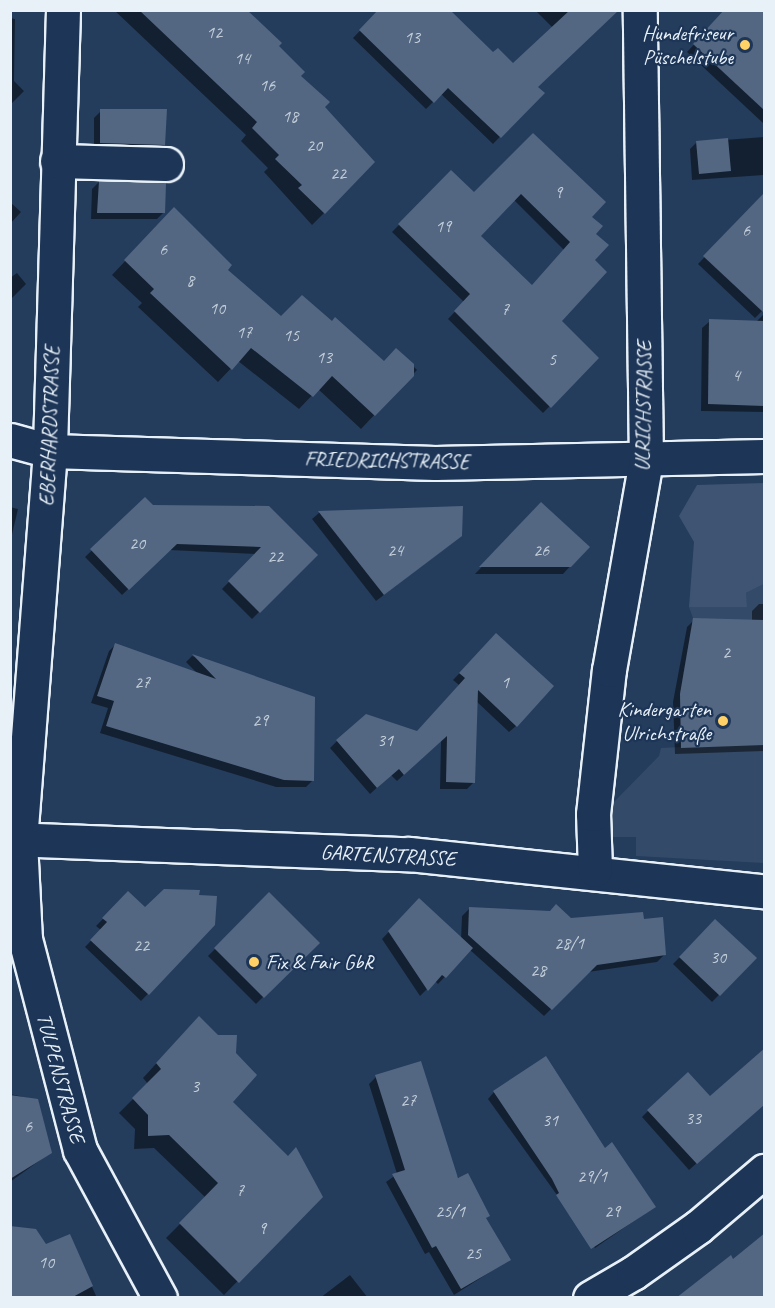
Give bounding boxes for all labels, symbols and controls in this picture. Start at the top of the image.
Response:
place label: Hundefriseur Püschelstube [642,20,733,70]
house number: 12 [206,21,222,43]
house number: 13 [404,26,420,48]
marker: Hundefriseur Püschelstube [738,38,752,52]
house number: 14 [234,47,250,69]
house number: 16 [259,74,275,96]
house number: 18 [282,105,298,127]
house number: 20 [306,134,322,156]
house number: 22 [330,162,346,184]
house number: 9 [554,181,562,203]
house number: 19 [435,215,451,237]
house number: 6 [742,219,750,241]
house number: 6 [159,238,167,260]
house number: 8 [186,269,194,291]
house number: 10 [209,297,225,319]
house number: 7 [501,298,509,320]
house number: 17 [236,321,252,343]
house number: 15 [283,324,299,346]
street label: ULRICHSTRASSE [629,340,657,472]
street label: EBERHARDSTRASSE [34,345,64,507]
house number: 13 [316,346,332,368]
house number: 5 [548,348,556,370]
house number: 4 [732,364,740,386]
street label: FRIEDRICHSTRASSE [304,446,470,474]
house number: 20 [129,532,145,554]
house number: 24 [387,539,403,561]
house number: 26 [533,539,549,561]
house number: 22 [267,545,283,567]
house number: 2 [722,641,730,663]
house number: 27 [134,671,150,693]
house number: 1 [501,671,509,693]
place label: Kindergarten Ulrichstraße [617,696,711,746]
house number: 29 [252,709,268,731]
marker: Kindergarten Ulrichstraße [716,714,730,728]
house number: 31 [377,729,393,751]
street label: GARTENSTRASSE [320,839,456,871]
house number: 28/1 [554,932,584,954]
house number: 22 [133,934,149,956]
house number: 30 [710,946,726,968]
place label: Fix & Fair GbR [266,949,373,975]
marker: Fix & Fair GbR [247,955,261,969]
house number: 28 [530,959,546,981]
street label: TULPENSTRASSE [32,1011,90,1145]
house number: 3 [191,1075,199,1097]
house number: 27 [400,1089,416,1111]
house number: 33 [685,1107,701,1129]
house number: 31 [542,1109,558,1131]
house number: 6 [24,1115,32,1137]
house number: 29/1 [577,1165,607,1187]
house number: 7 [236,1179,244,1201]
house number: 25/1 [435,1200,465,1222]
house number: 29 [604,1200,620,1222]
house number: 9 [258,1217,266,1239]
house number: 25 [465,1242,481,1264]
house number: 10 [38,1251,54,1273]

